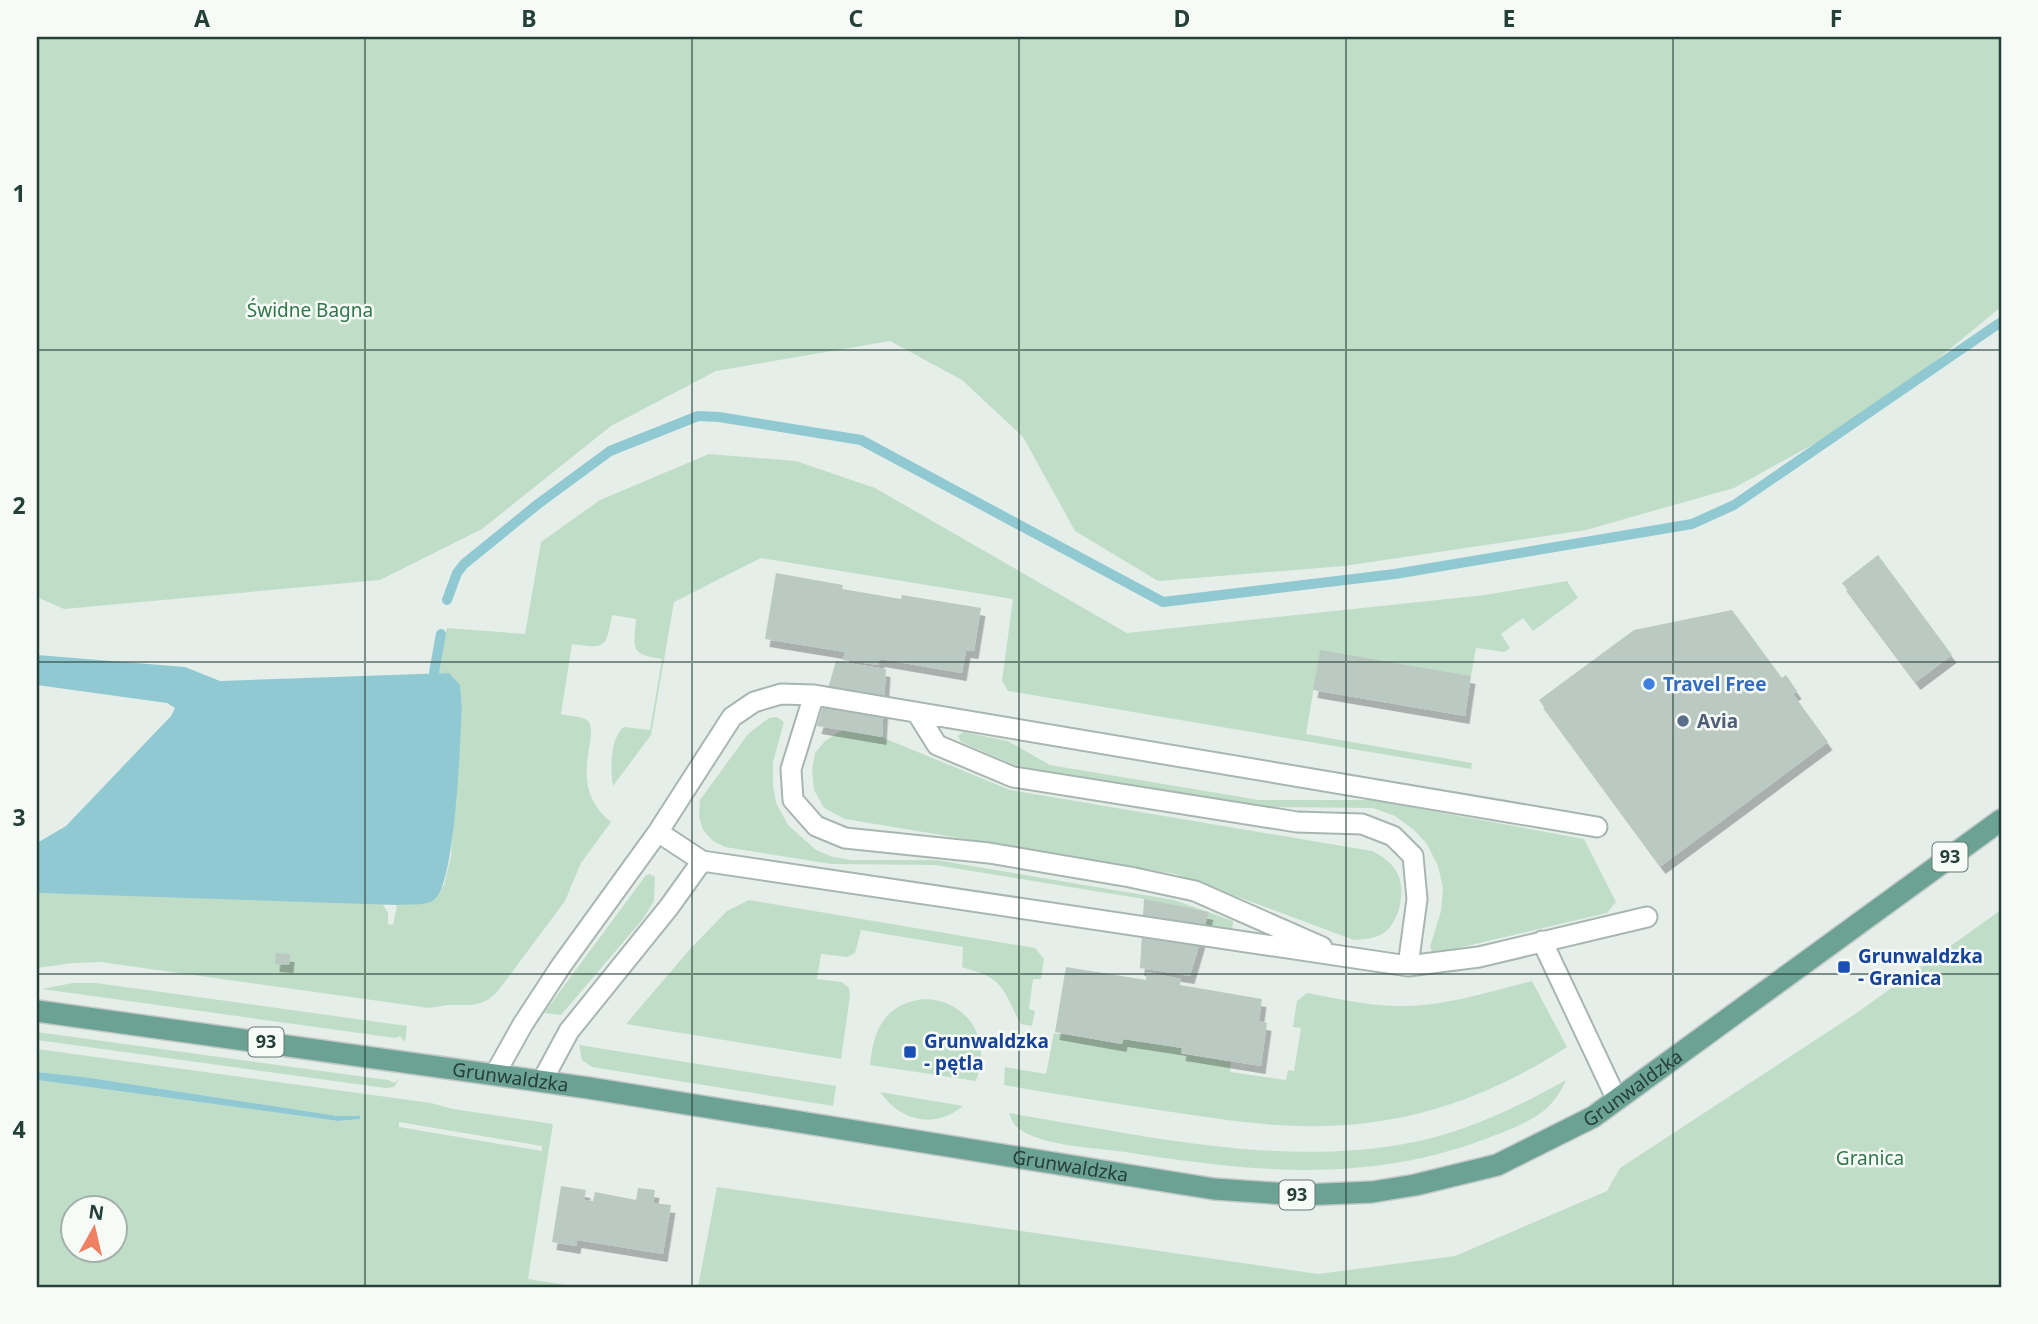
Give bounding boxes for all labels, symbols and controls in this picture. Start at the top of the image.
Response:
text: A [194,2,210,34]
text: B [521,2,537,34]
text: C [849,2,864,34]
text: D [1174,2,1190,34]
text: E [1503,2,1515,34]
text: F [1830,2,1842,34]
text: 1 [12,177,26,209]
park label: Świdne Bagna [247,297,373,323]
text: 2 [12,489,26,521]
place label: Travel Free [1663,671,1767,697]
marker: Travel Free [1641,676,1657,692]
place label: Avia [1697,708,1738,734]
marker: Avia [1675,713,1691,729]
text: 3 [12,801,26,833]
road number: 93 [1932,842,1968,872]
place label: Grunwaldzka - Granica [1858,943,1983,991]
marker: Grunwaldzka - Granica [1836,959,1852,975]
road number: 93 [248,1028,284,1056]
place label: Grunwaldzka - pętla [924,1028,1049,1076]
street label: Grunwaldzka [1579,1043,1688,1133]
marker: Grunwaldzka - pętla [902,1044,918,1060]
street label: Grunwaldzka [451,1056,570,1098]
text: 4 [12,1113,26,1145]
street label: Grunwaldzka [1011,1144,1130,1188]
park label: Granica [1836,1145,1904,1171]
road number: 93 [1280,1180,1314,1210]
north arrow [60,1194,130,1264]
text: N [87,1198,106,1226]

